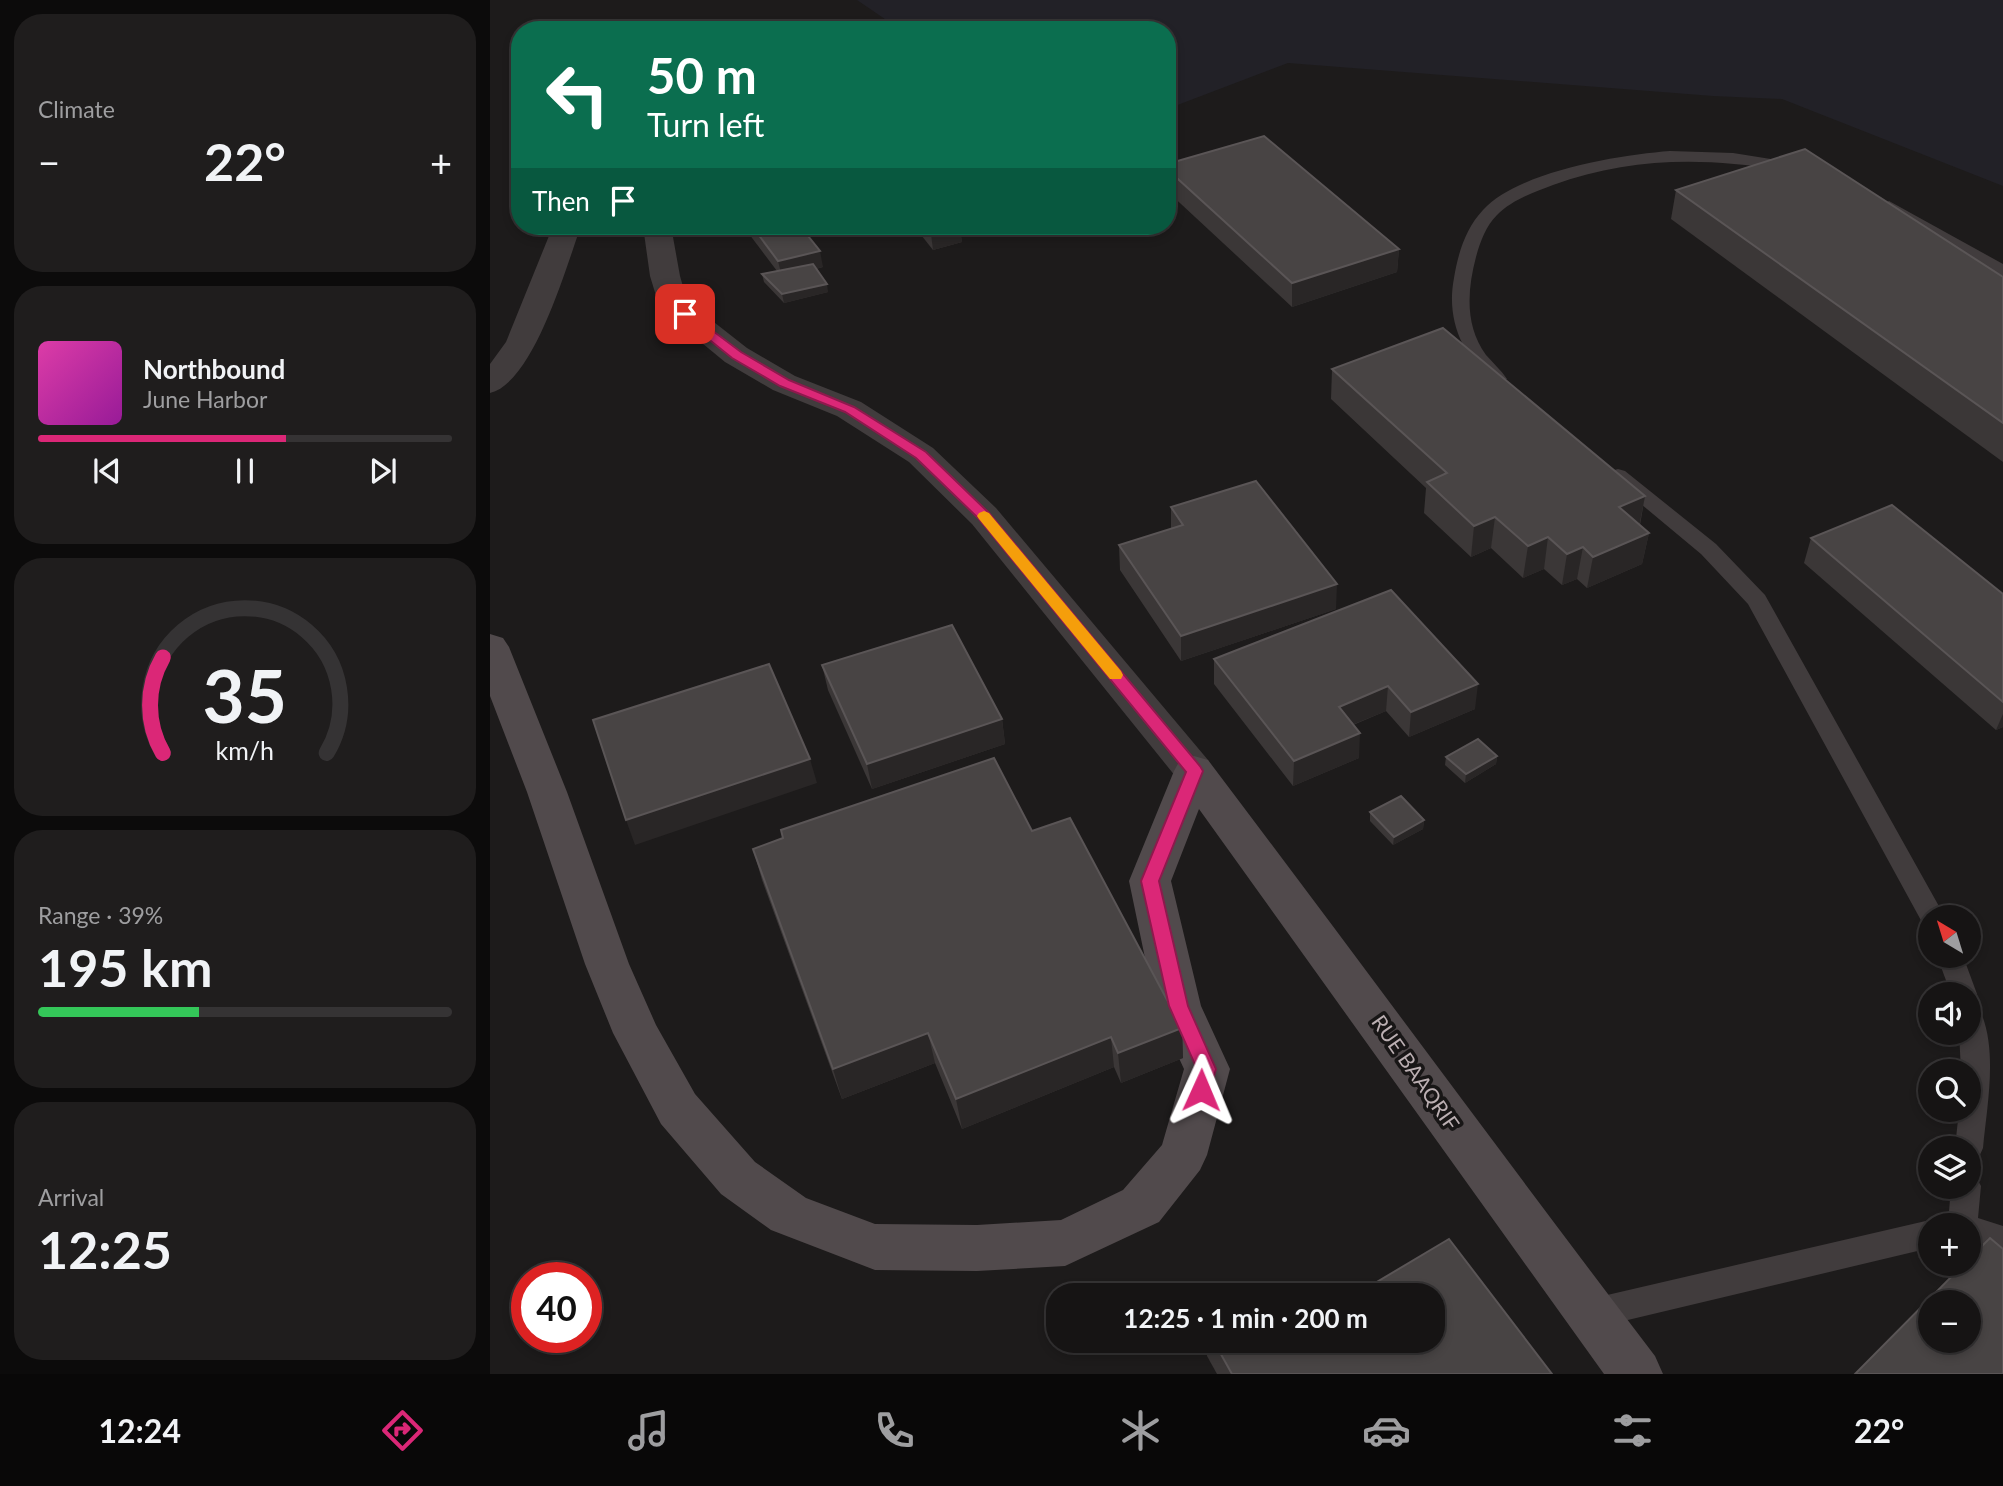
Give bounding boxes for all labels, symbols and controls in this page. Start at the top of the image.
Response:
text: 50 m [647,46,757,104]
icon: left [532,49,623,140]
text: Climate [38,95,115,123]
text: Turn left [647,105,764,144]
text: 22° [204,130,286,192]
text: − [38,139,60,185]
text: + [430,139,452,185]
icon: arrive [604,182,642,220]
text: Then [532,185,590,217]
pin [655,284,715,344]
icon: arrive [666,295,704,333]
text: Northbound [143,353,285,385]
text: June Harbor [143,385,267,413]
icon: previous [88,452,126,490]
icon: pause [226,452,264,490]
icon: next [364,452,402,490]
text: 35 [203,651,287,739]
text: km/h [216,735,274,765]
text: Range · 39% [38,901,163,929]
north arrow [1918,905,1981,968]
map controls [1918,905,1981,1353]
text: 195 km [38,936,212,998]
button: sound [1918,982,1981,1045]
street label: RUE BAAQRIF [1367,1010,1465,1135]
position arrow [1164,1053,1238,1127]
button: search [1918,1059,1981,1122]
button: layers [1918,1136,1981,1199]
text: Arrival [38,1183,104,1211]
button: + [1918,1213,1981,1276]
text: 12:25 [38,1218,172,1280]
speed limit sign: 40 [511,1262,602,1353]
button: − [1918,1290,1981,1353]
text: 12:25 · 1 min · 200 m [1123,1302,1368,1334]
icon: directions [378,1406,427,1455]
icon: music [624,1406,673,1455]
icon: phone [870,1406,919,1455]
icon: climate [1116,1406,1165,1455]
icon: car [1362,1406,1411,1455]
icon: filters [1608,1406,1657,1455]
text: 12:24 [99,1411,181,1450]
text: 22° [1854,1411,1904,1450]

